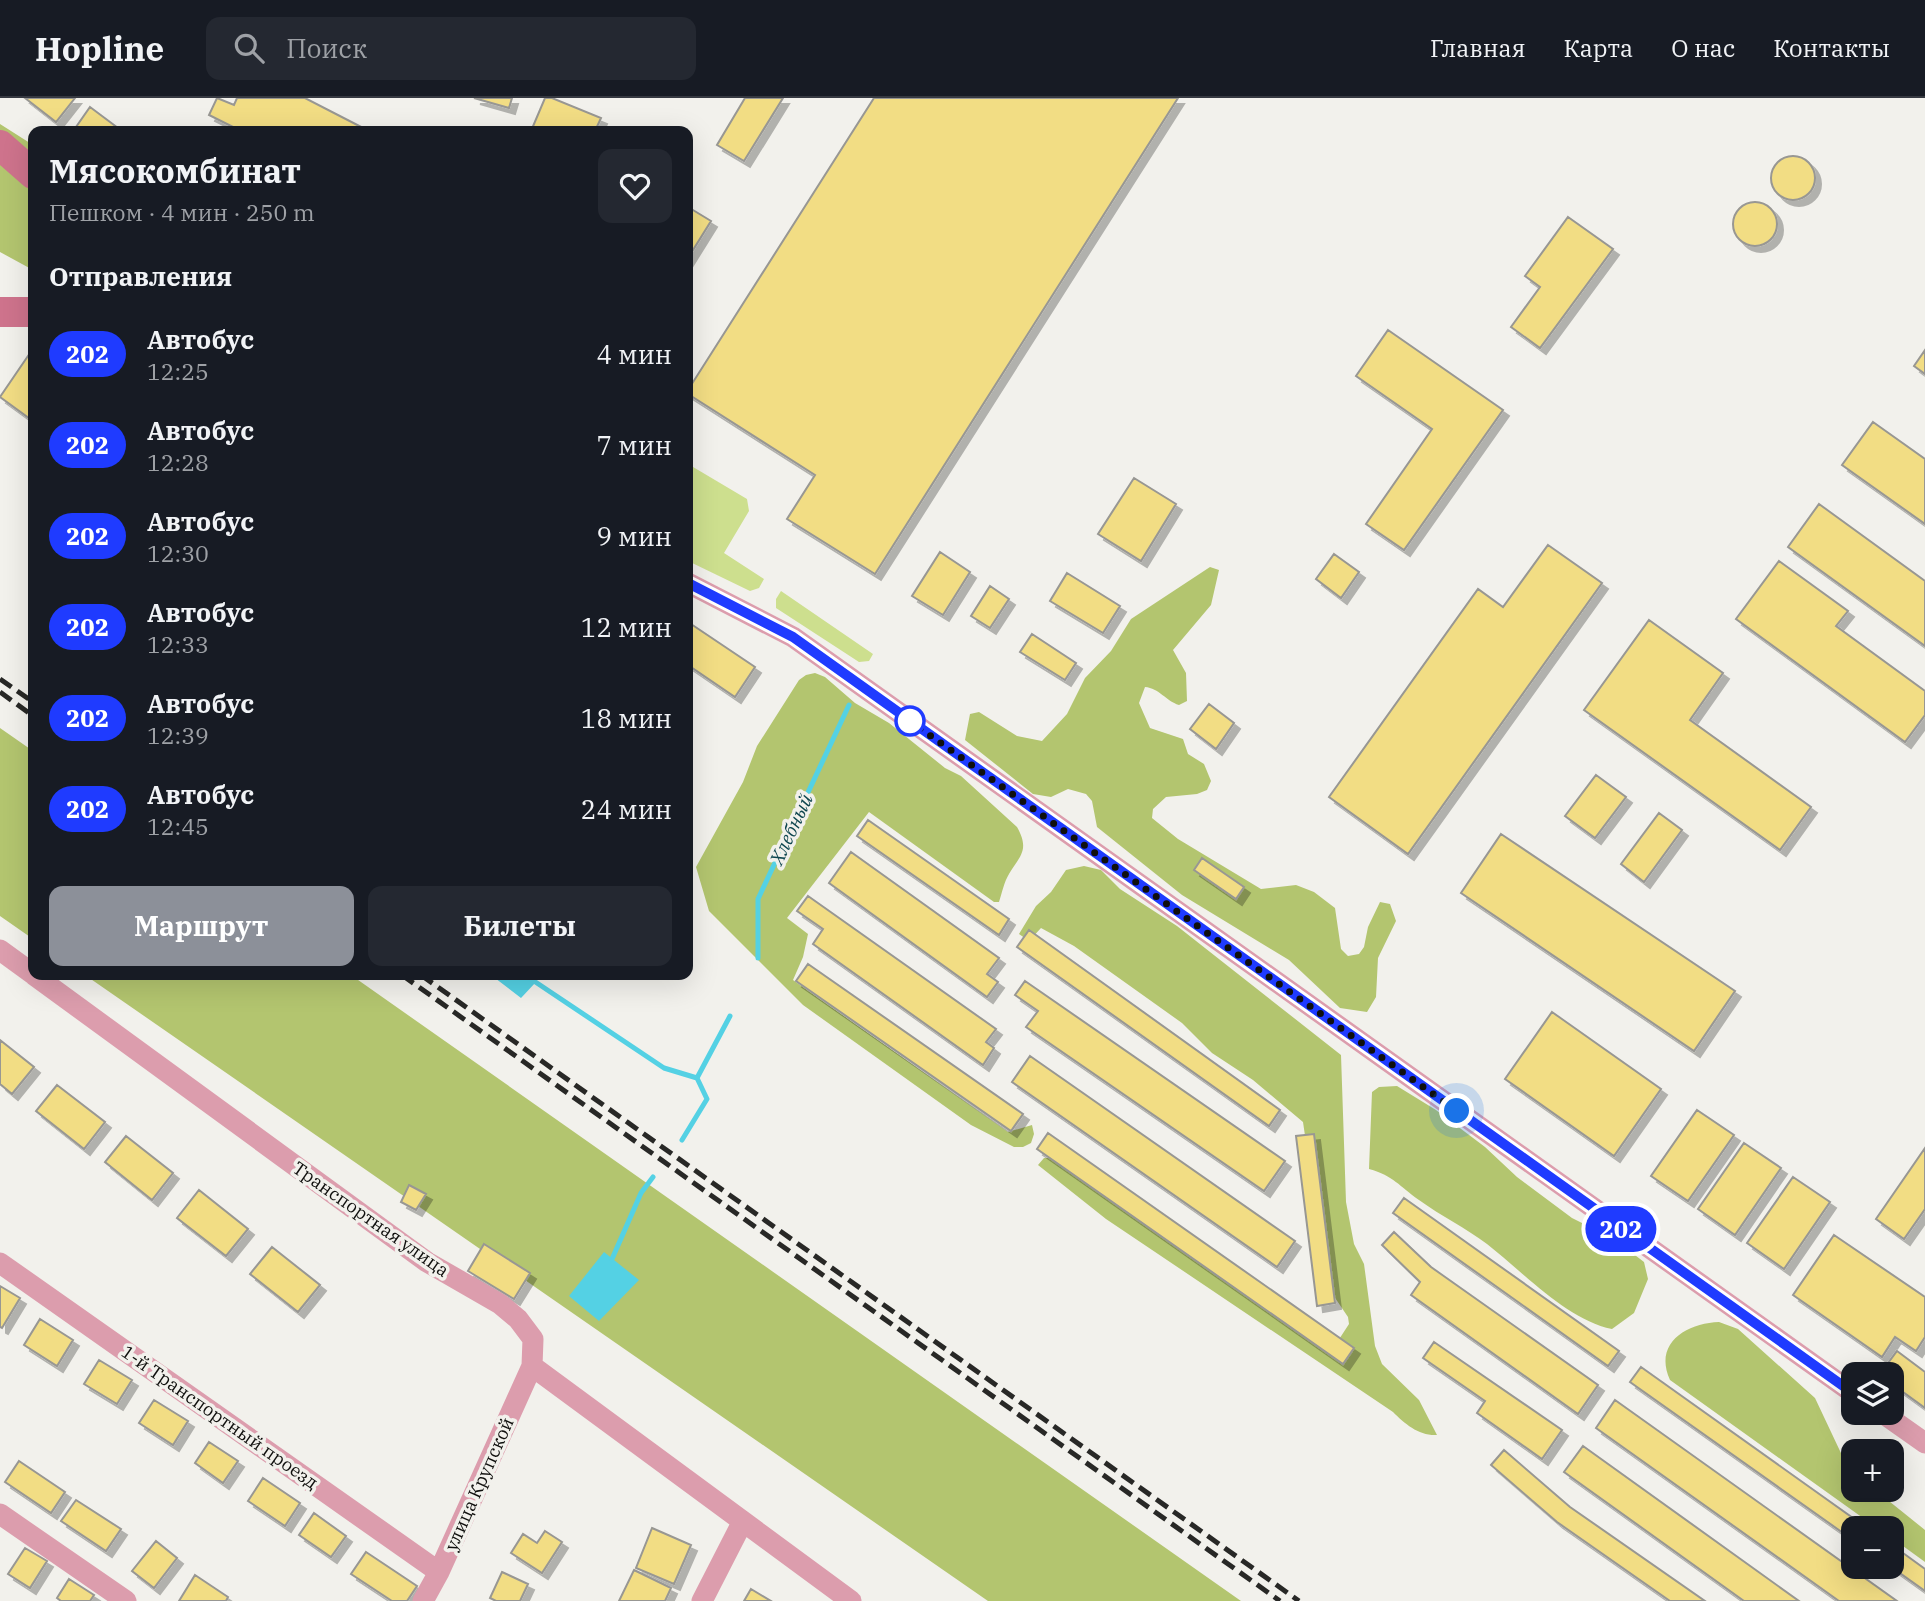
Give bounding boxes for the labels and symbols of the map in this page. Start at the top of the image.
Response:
unlabelled marker [895,706,925,736]
water label: Хлебный [763,790,818,870]
your location [1439,1093,1474,1128]
street label: Транспортная улица [288,1156,454,1282]
line badge: 202 [1581,1206,1661,1252]
street label: 1-й Транспортный проезд [117,1340,323,1494]
street label: улица Крупской [439,1414,519,1554]

